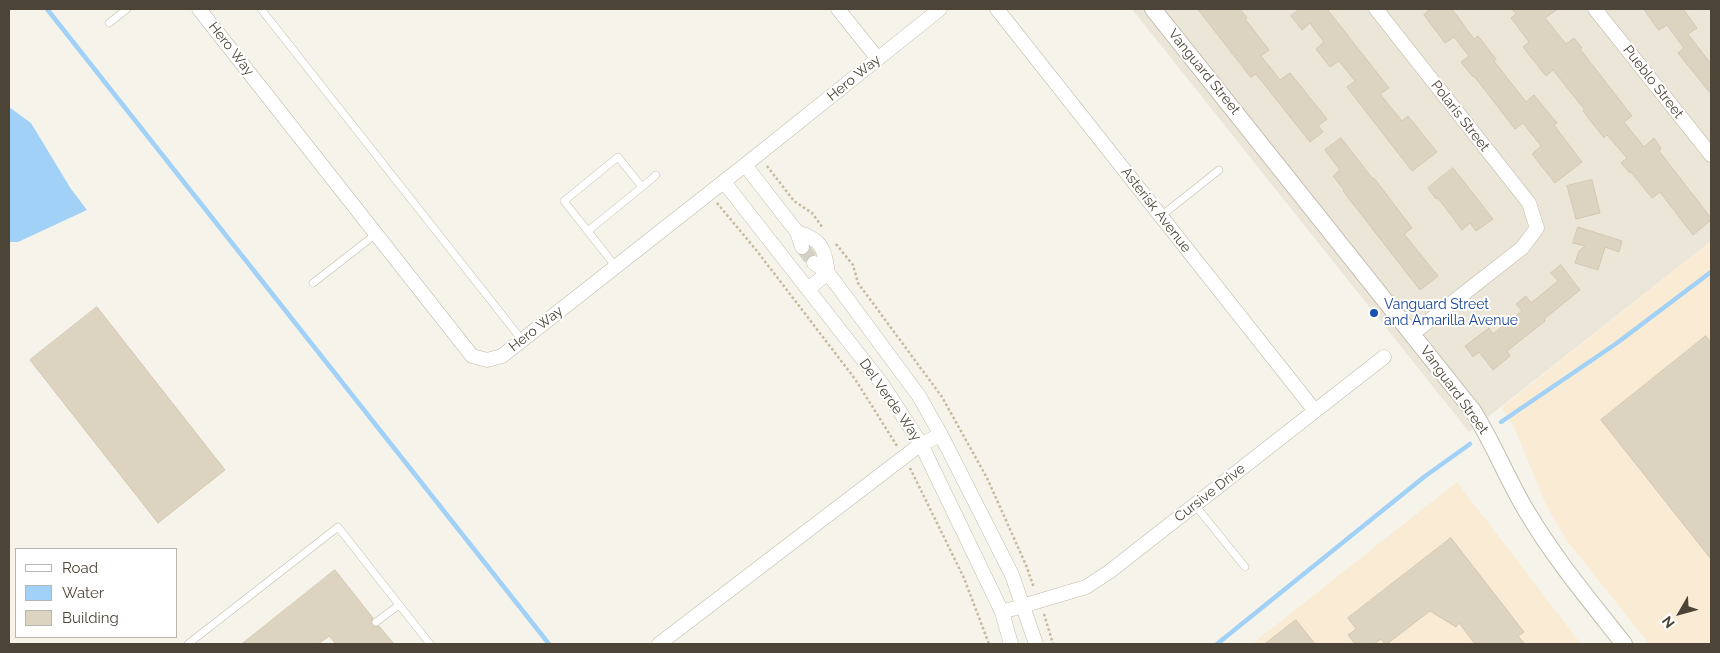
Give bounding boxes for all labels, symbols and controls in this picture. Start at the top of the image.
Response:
street label: Hero Way [205,19,257,79]
street label: Vanguard Street [1164,26,1244,118]
street label: Pueblo Street [1619,42,1687,122]
street label: Hero Way [824,51,884,105]
street label: Polaris Street [1427,77,1493,155]
street label: Asterisk Avenue [1117,164,1195,256]
place label: Vanguard Street and Amarilla Avenue [1384,297,1518,330]
street label: Hero Way [506,303,566,355]
marker: Vanguard Street and Amarilla Avenue [1368,307,1380,319]
street label: Vanguard Street [1416,343,1492,437]
street label: Del Verde Way [855,356,925,444]
street label: Cursive Drive [1171,460,1249,526]
legend [15,548,178,638]
text: Road [62,559,98,577]
text: Water [62,584,104,602]
north arrow [1655,588,1705,638]
text: Building [62,609,119,627]
text: N [1659,613,1678,631]

